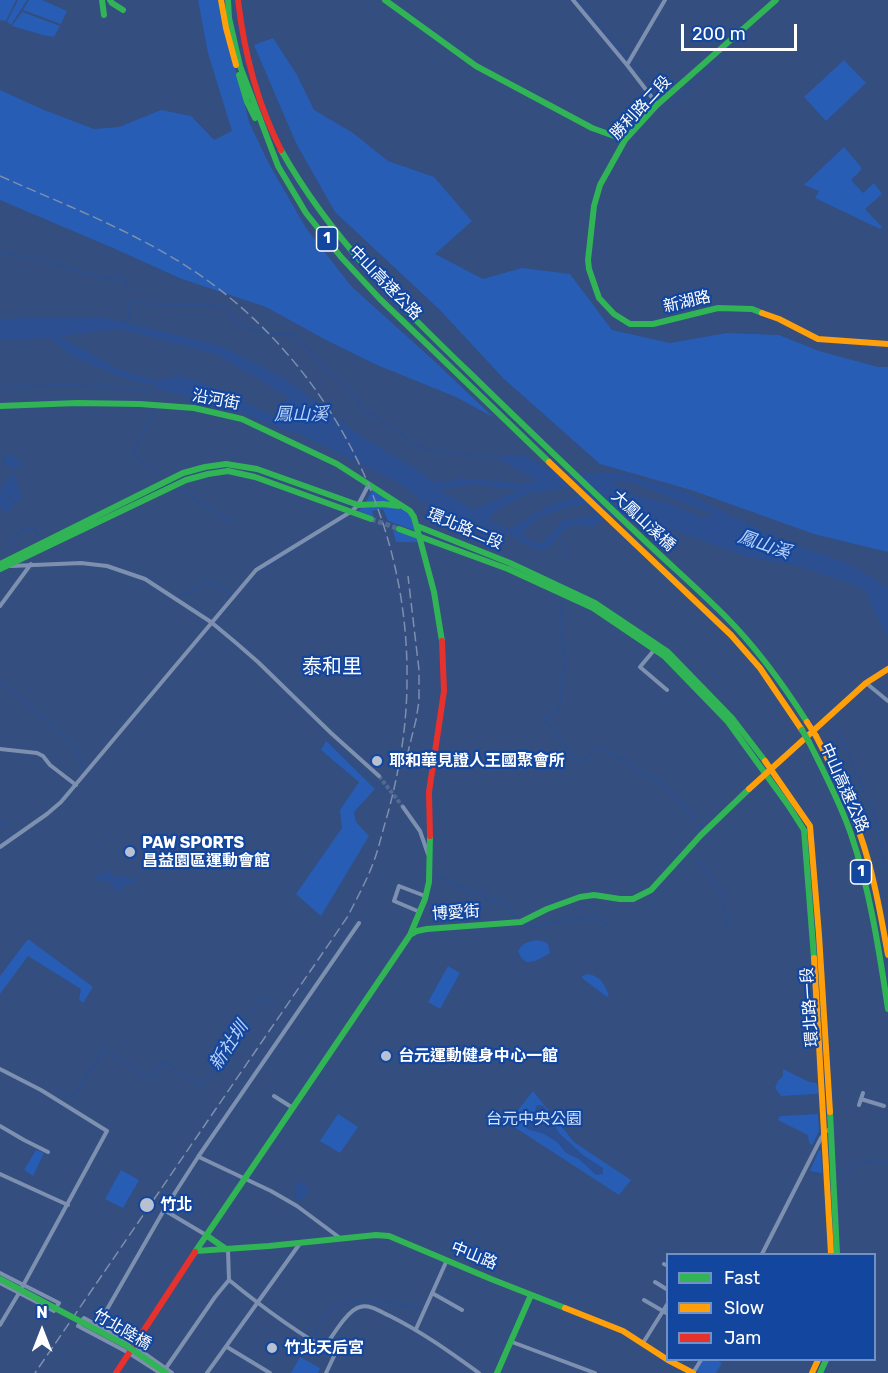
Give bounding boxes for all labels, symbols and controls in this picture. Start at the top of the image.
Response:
scale bar [684,12,800,50]
text: 200 m [692,23,746,45]
street label: 勝利路二段 [607,72,675,144]
road number: 1 [316,227,338,251]
street label: 中山高速公路 [345,242,425,324]
street label: 新湖路 [661,287,713,317]
street label: 沿河街 [191,386,241,414]
water label: 鳳山溪 [274,404,328,426]
street label: 大鳳山溪橋 [607,487,679,555]
street label: 環北路二段 [424,505,506,553]
water label: 鳳山溪 [735,526,793,564]
district label: 泰和里 [302,655,362,679]
street label: 中山高速公路 [816,740,872,836]
place label: 耶和華見證人王國聚會所 [389,751,565,771]
marker: 耶和華見證人王國聚會所 [370,754,384,768]
place label: PAW SPORTS 昌益園區運動會館 [142,833,270,871]
marker: PAW SPORTS 昌益園區運動會館 [123,845,137,859]
road number: 1 [850,860,872,884]
street label: 博愛街 [431,902,481,924]
street label: 環北路一段 [798,966,822,1048]
water label: 新社圳 [205,1018,253,1074]
place label: 台元運動健身中心一館 [398,1046,558,1066]
marker: 台元運動健身中心一館 [379,1049,393,1063]
park label: 台元中央公園 [486,1109,582,1129]
place label: 竹北 [160,1195,192,1215]
marker: 竹北 [138,1196,156,1214]
street label: 中山路 [448,1238,500,1274]
legend [666,1253,876,1361]
text: Fast [724,1267,760,1289]
text: Slow [724,1297,764,1319]
north arrow [12,1301,72,1361]
text: N [36,1303,48,1322]
street label: 竹北陸橋 [89,1306,155,1354]
text: Jam [724,1327,761,1349]
place label: 竹北天后宮 [284,1338,364,1358]
marker: 竹北天后宮 [265,1341,279,1355]

